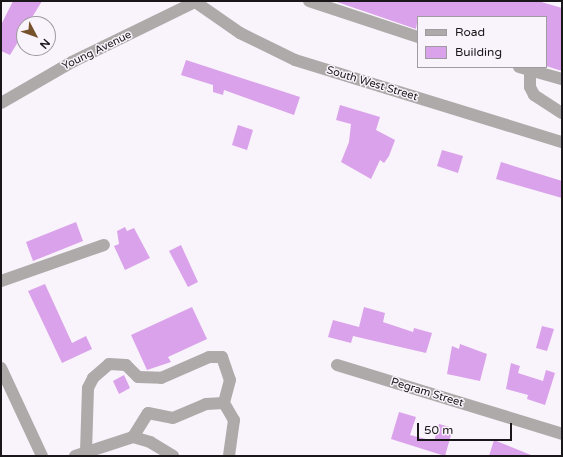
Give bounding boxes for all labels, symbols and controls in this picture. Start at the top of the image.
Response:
north arrow [16,16,56,56]
legend [417,16,547,68]
text: Road [455,25,485,39]
street label: Young Avenue [60,29,134,73]
text: N [37,36,52,51]
text: Building [455,45,502,59]
street label: South West Street [325,64,419,104]
street label: Pegram Street [389,376,465,410]
scale bar [419,415,514,441]
text: 50 m [424,423,453,437]

